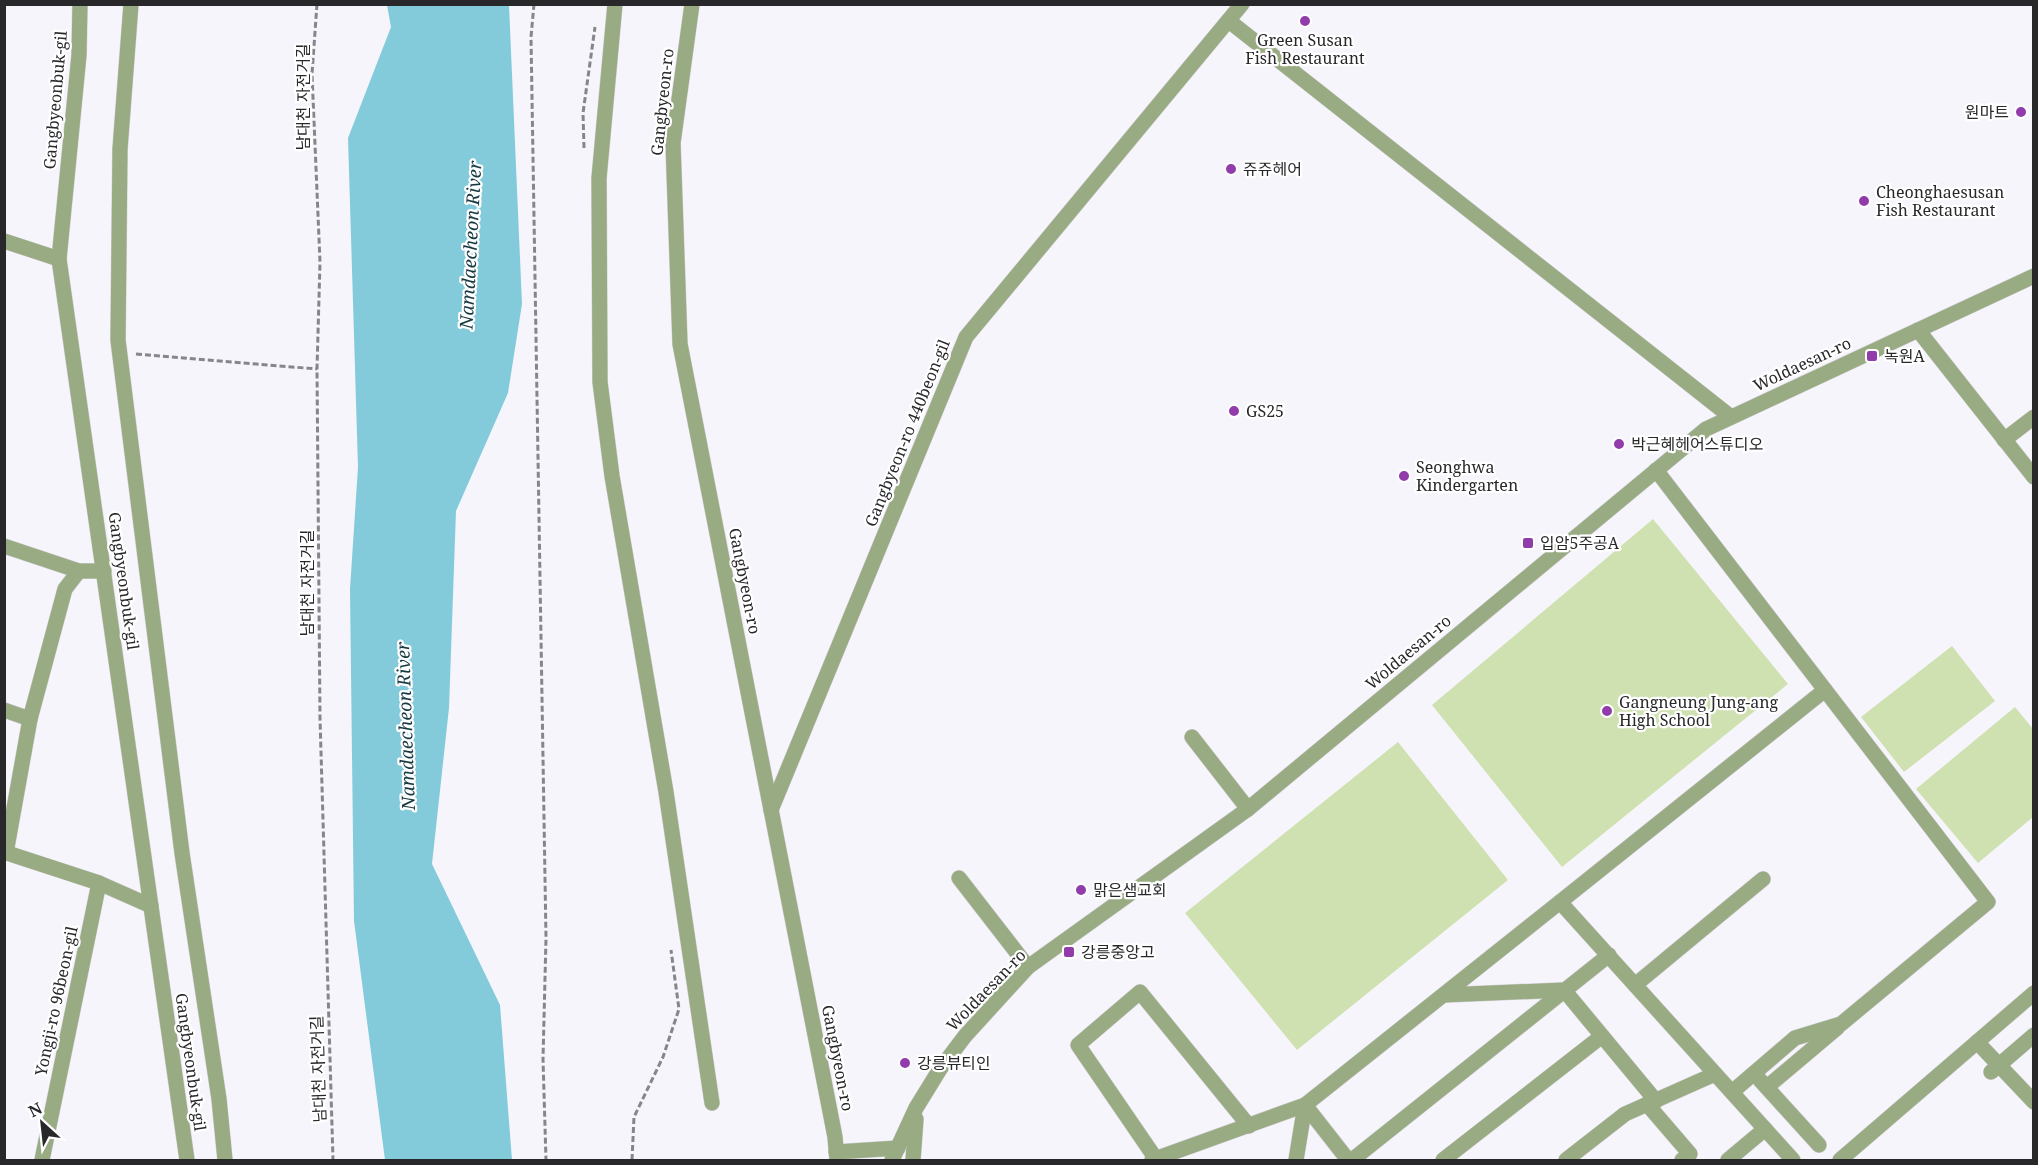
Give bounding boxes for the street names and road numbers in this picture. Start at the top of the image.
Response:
street label: Gangbyeonbuk-gil [38,30,72,170]
street label: 남대천 자전거길 [292,43,314,151]
street label: Gangbyeon-ro [645,47,679,157]
street label: Woldaesan-ro [1749,332,1855,396]
street label: Gangbyeon-ro 440beon-gil [859,336,955,530]
street label: Gangbyeonbuk-gil [103,511,145,651]
street label: Gangbyeon-ro [724,526,766,636]
street label: 남대천 자전거길 [296,529,318,637]
street label: Woldaesan-ro [1360,610,1456,694]
street label: Yongji-ro 96beon-gil [29,924,83,1079]
street label: Woldaesan-ro [941,944,1031,1036]
street label: Gangbyeonbuk-gil [170,992,212,1132]
street label: Gangbyeon-ro [817,1003,859,1113]
street label: 남대천 자전거길 [305,1015,331,1123]

